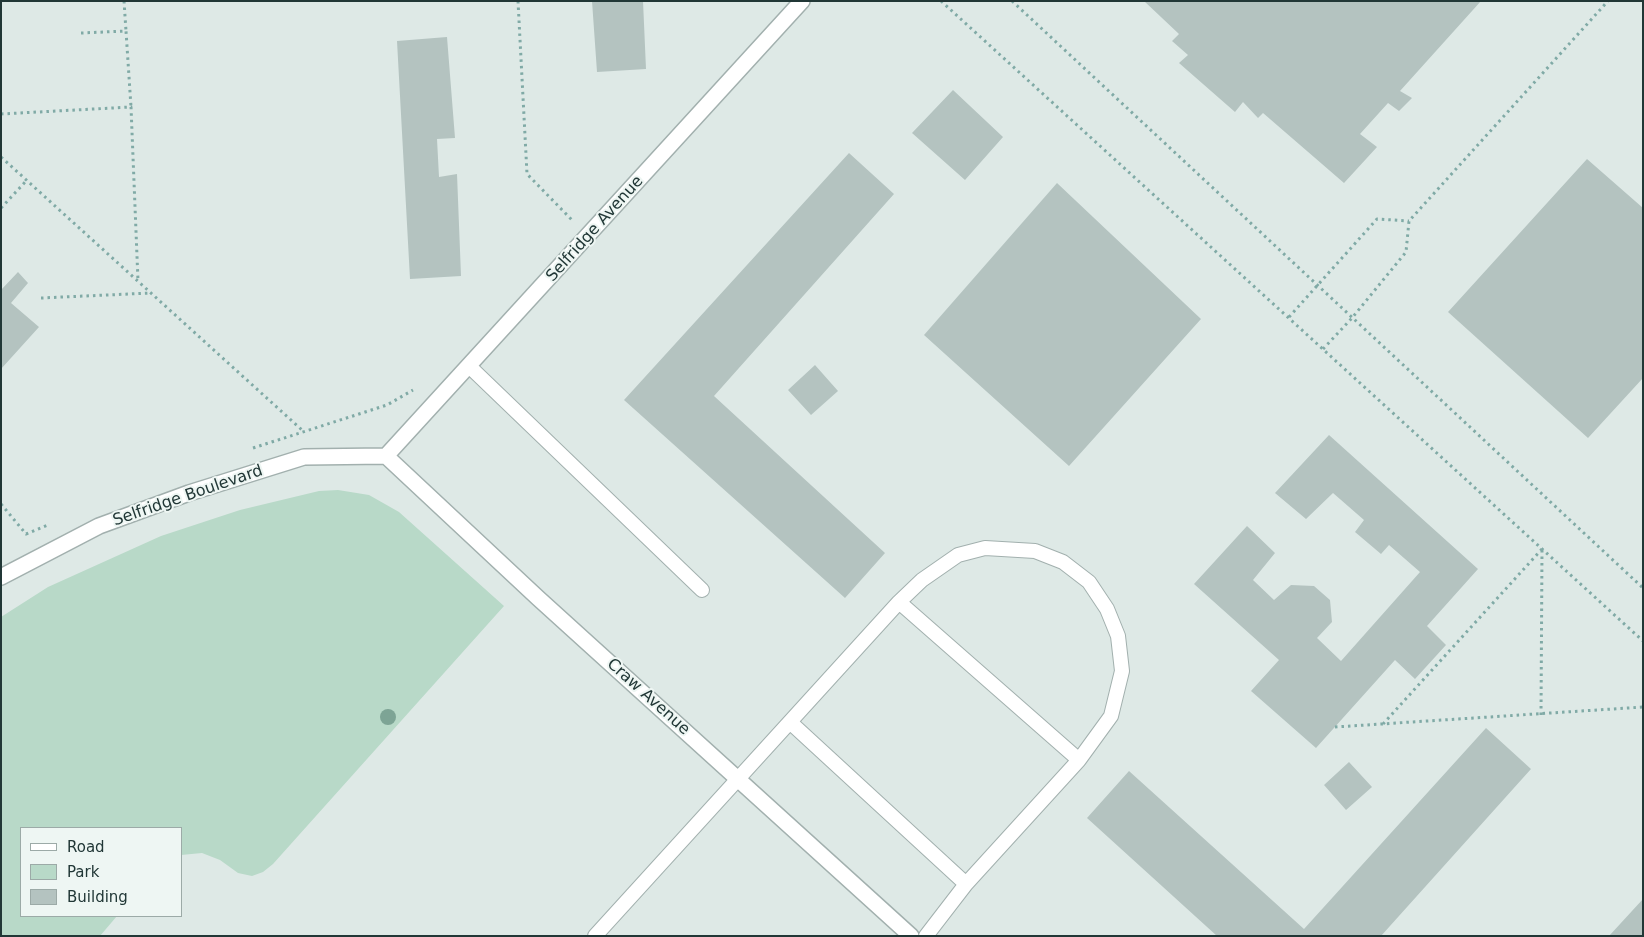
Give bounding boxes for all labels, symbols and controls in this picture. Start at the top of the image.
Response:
street label: Selfridge Avenue [542,172,648,286]
street label: Selfridge Boulevard [111,461,265,531]
street label: Craw Avenue [602,655,694,739]
legend [20,827,182,917]
text: Road [67,838,105,856]
text: Park [67,863,99,881]
text: Building [67,888,128,906]

